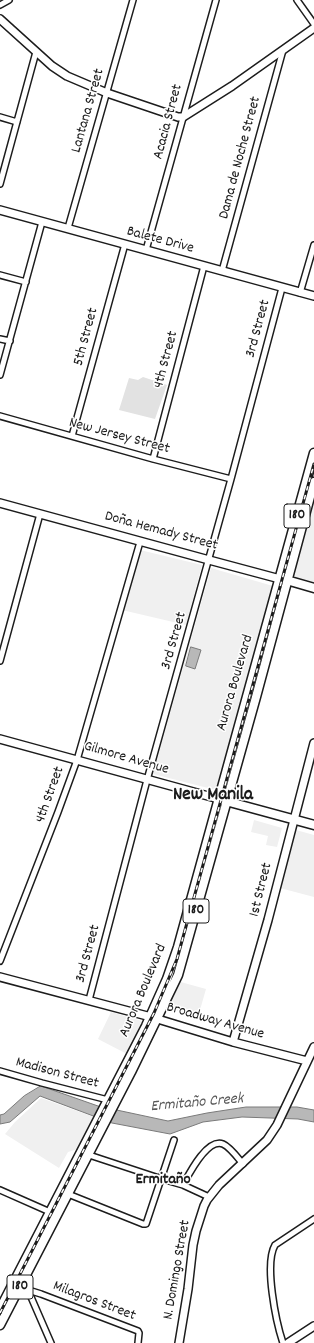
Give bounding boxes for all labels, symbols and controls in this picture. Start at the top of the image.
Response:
street label: Lantana Street [68,67,110,155]
street label: Acacia Street [150,83,188,161]
street label: Dama de Noche Street [216,95,266,221]
street label: Balete Drive [124,223,196,259]
street label: 3rd Street [243,298,275,360]
street label: 5th Street [71,306,103,368]
street label: 4th Street [151,329,183,391]
street label: New Jersey Street [67,415,171,459]
road number: 180 [284,504,310,528]
street label: Doña Hemady Street [102,508,220,556]
street label: 3rd Street [158,610,192,672]
street label: Aurora Boulevard [214,633,258,733]
street label: Gilmore Avenue [81,738,171,780]
street label: 4th Street [33,764,69,826]
district label: New Manila [173,785,253,807]
street label: 1st Street [247,861,277,919]
road number: 180 [183,899,209,923]
street label: 3rd Street [73,923,105,985]
street label: Aurora Boulevard [116,942,172,1040]
street label: Broadway Avenue [164,999,266,1045]
street label: Madison Street [13,1054,101,1094]
water label: Ermitaño Creek [150,1090,244,1118]
district label: Ermitaño [135,1171,191,1191]
street label: N. Domingo Street [160,1219,196,1321]
road number: 180 [7,1275,33,1299]
street label: Milagros Street [50,1278,138,1326]

